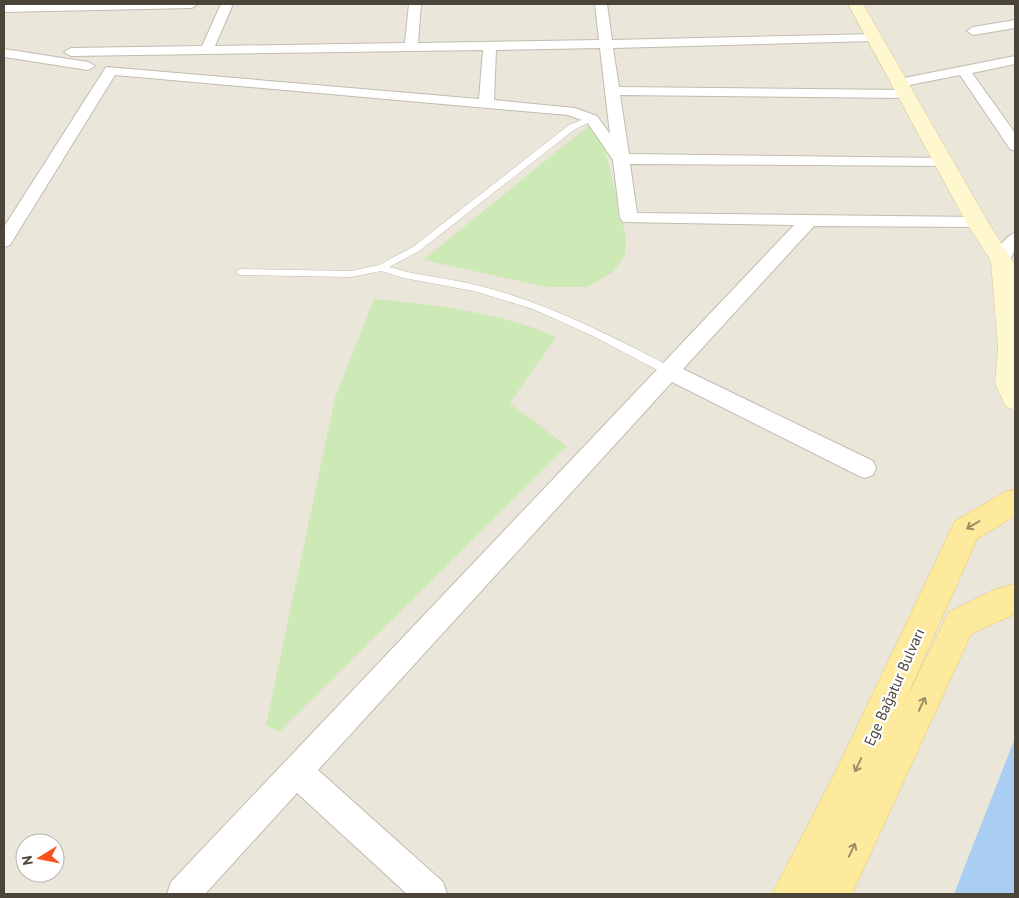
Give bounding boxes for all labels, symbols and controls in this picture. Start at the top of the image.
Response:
one-way arrow [967,521,981,531]
street label: Ege Bağatur Bulvarı [860,625,928,749]
one-way arrow [917,696,927,711]
one-way arrow [853,757,863,772]
north arrow [15,833,65,883]
one-way arrow [848,843,857,858]
text: N [18,854,37,866]

